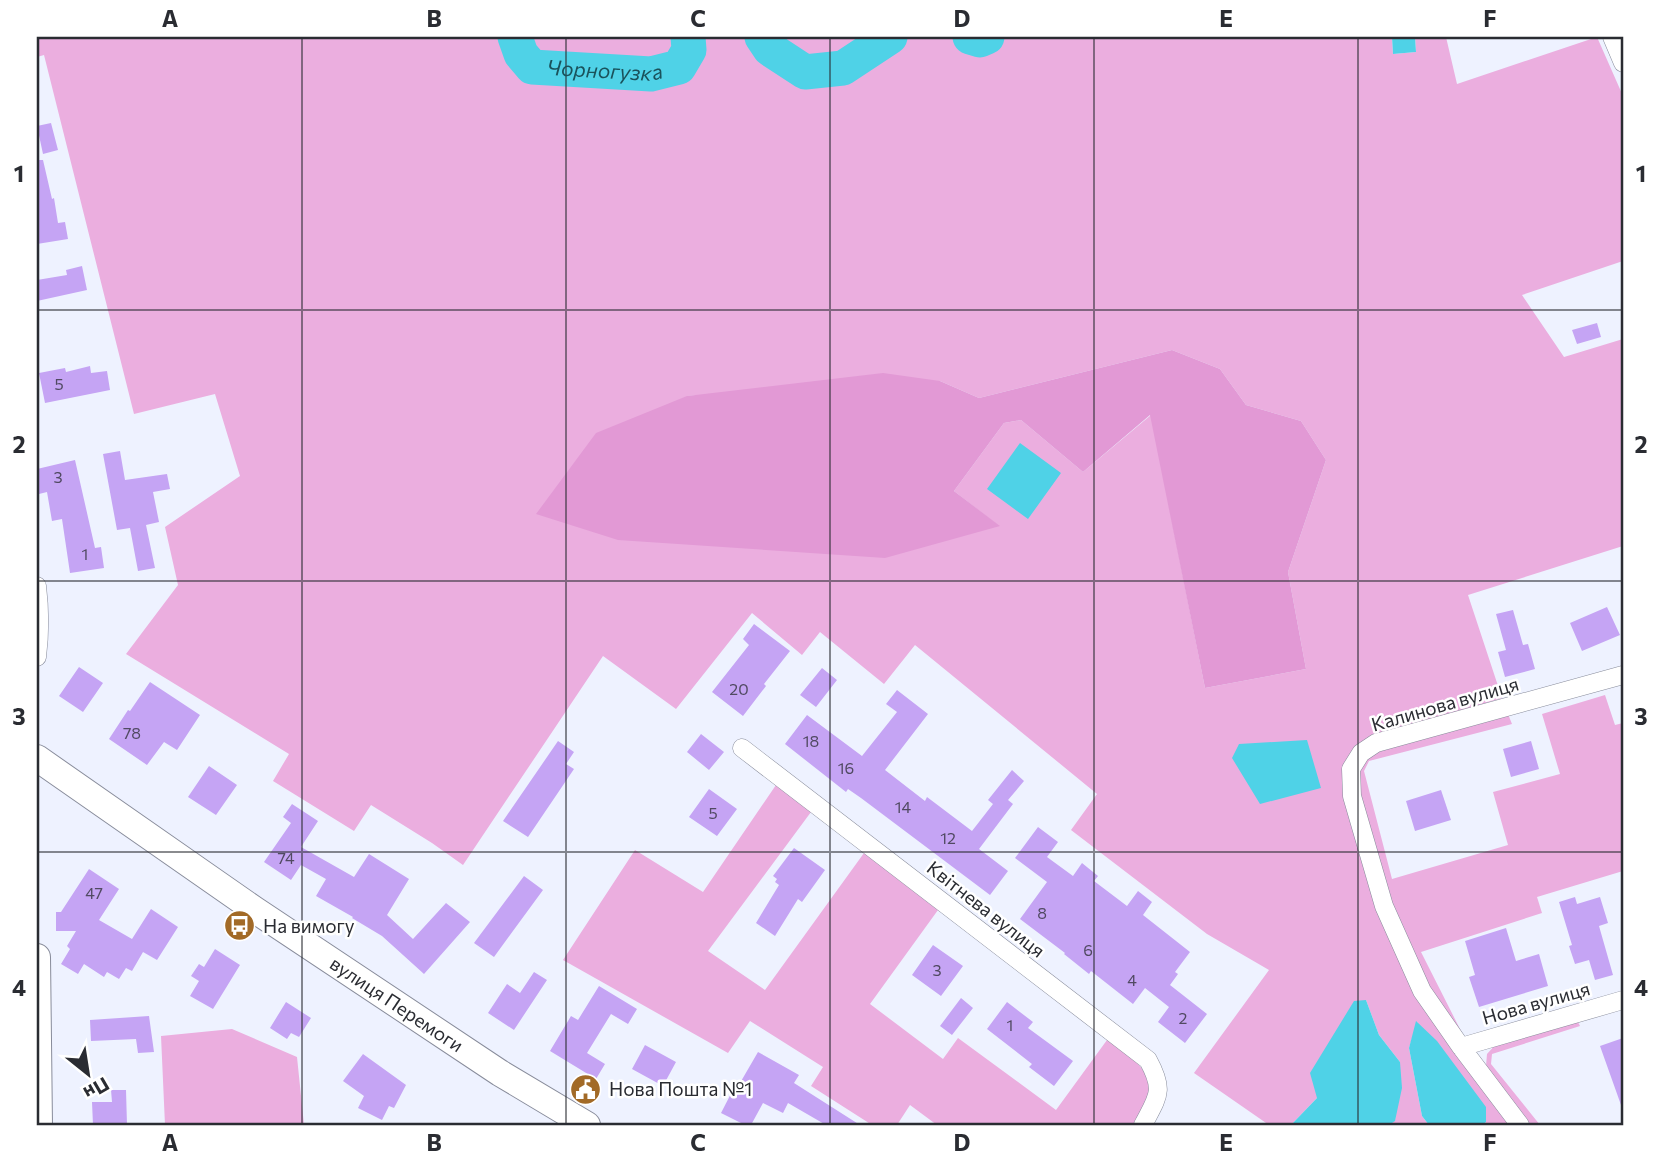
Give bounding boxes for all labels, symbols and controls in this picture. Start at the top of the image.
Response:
text: A [162,4,179,32]
text: B [426,4,442,32]
text: C [690,4,706,32]
text: D [954,4,971,32]
text: E [1219,4,1233,32]
text: F [1483,4,1497,32]
water label: Чорногузка [546,54,665,85]
text: 1 [14,159,24,187]
text: 1 [1636,159,1646,187]
house number: 5 [54,374,64,393]
text: 2 [12,430,26,458]
text: 2 [1634,430,1648,458]
house number: 3 [53,467,63,486]
house number: 1 [82,544,88,563]
street label: Калинова вулиця [1368,671,1521,736]
house number: 20 [729,679,749,698]
text: 3 [12,702,26,730]
text: 3 [1634,702,1648,730]
house number: 78 [123,723,141,742]
house number: 18 [803,731,819,750]
house number: 16 [838,758,854,777]
house number: 14 [895,797,912,816]
house number: 5 [708,803,718,822]
house number: 12 [940,828,956,847]
house number: 74 [277,848,295,867]
street label: Квітнева вулиця [923,855,1050,962]
house number: 47 [85,883,103,902]
house number: 8 [1037,903,1047,922]
bus stop icon: На вимогу [223,909,257,943]
place label: На вимогу [263,914,355,937]
house number: 6 [1083,940,1093,959]
street label: вулиця Перемоги [326,951,468,1056]
house number: 3 [932,960,942,979]
house number: 4 [1127,970,1137,989]
text: 4 [12,973,26,1001]
text: 4 [1634,973,1648,1001]
street label: Нова вулиця [1479,976,1593,1029]
house number: 2 [1179,1008,1188,1027]
house number: 1 [1007,1015,1013,1034]
north arrow [52,1040,122,1110]
public building icon: Нова Пошта №1 [569,1072,603,1106]
text: Пн [80,1073,113,1105]
place label: Нова Пошта №1 [609,1077,752,1100]
text: A [162,1128,179,1156]
text: B [426,1128,442,1156]
text: C [690,1128,706,1156]
text: D [954,1128,971,1156]
text: E [1219,1128,1233,1156]
text: F [1483,1128,1497,1156]

